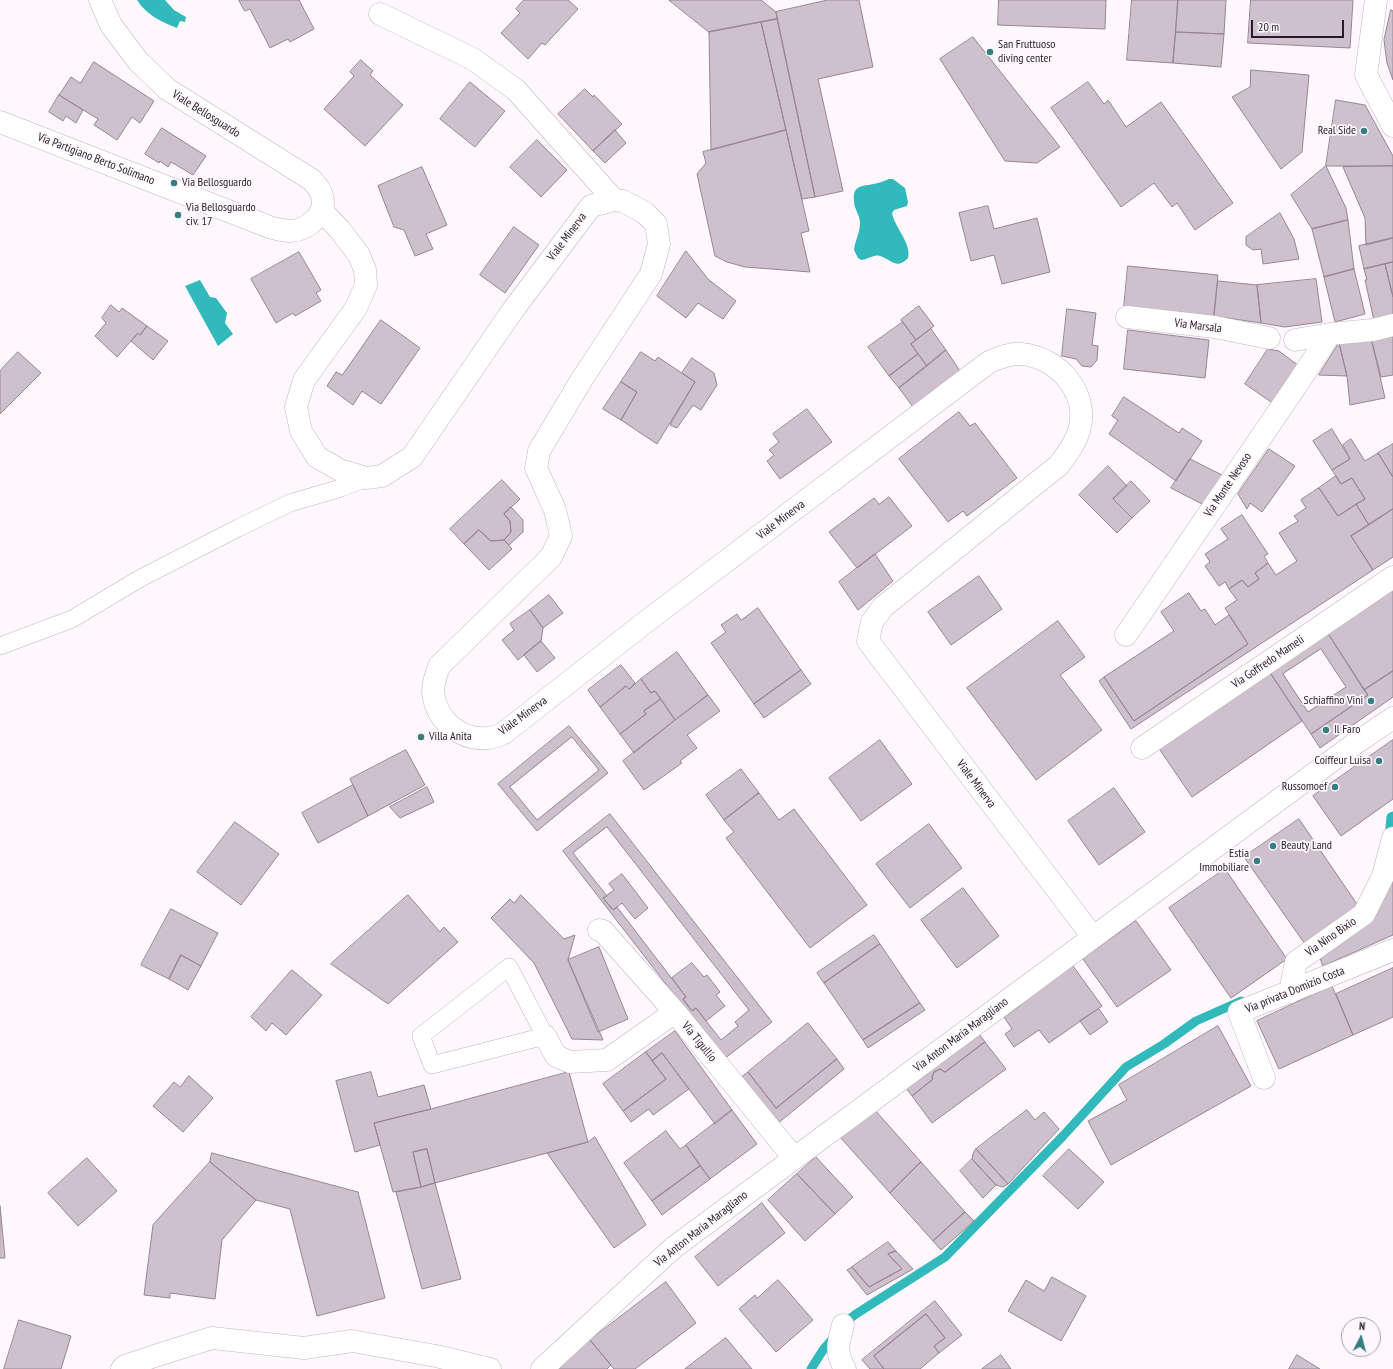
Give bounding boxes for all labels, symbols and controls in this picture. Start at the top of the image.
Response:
scale bar [1253,12,1346,38]
text: 20 m [1258,19,1279,34]
place label: San Fruttuoso diving center [998,38,1055,66]
marker: San Fruttuoso diving center [985,47,995,57]
street label: Viale Bellosguardo [169,87,243,141]
place label: Real Side [1318,124,1356,138]
marker: Real Side [1359,126,1369,136]
street label: Via Partigiano Berto Solimano [35,130,157,188]
place label: Via Bellosguardo [182,176,252,190]
marker: Via Bellosguardo [169,178,179,188]
place label: Via Bellosguardo civ. 17 [186,201,256,229]
marker: Via Bellosguardo civ. 17 [173,210,183,220]
street label: Viale Minerva [544,210,590,264]
street label: Via Marsala [1173,316,1223,336]
street label: Via Monte Nevoso [1201,450,1255,520]
street label: Viale Minerva [754,497,808,543]
street label: Via Goffredo Mameli [1229,632,1307,692]
street label: Viale Minerva [496,694,550,738]
place label: Schiaffino Vini [1304,694,1363,708]
marker: Schiaffino Vini [1366,696,1376,706]
place label: Il Faro [1334,723,1360,737]
marker: Il Faro [1321,725,1331,735]
place label: Villa Anita [429,730,472,744]
marker: Villa Anita [416,732,426,742]
place label: Coiffeur Luisa [1315,754,1371,768]
marker: Coiffeur Luisa [1374,756,1384,766]
street label: Viale Minerva [953,757,999,811]
place label: Russomoef [1282,780,1327,794]
marker: Russomoef [1330,782,1340,792]
place label: Beauty Land [1281,839,1332,853]
marker: Beauty Land [1268,841,1278,851]
place label: Estia Immobiliare [1199,847,1249,875]
marker: Estia Immobiliare [1252,856,1262,866]
street label: Via Nino Bixio [1303,914,1359,960]
street label: Via privata Domizio Costa [1243,964,1347,1016]
street label: Via Anton Maria Maragliano [911,995,1011,1075]
street label: Via Tigullio [679,1019,719,1065]
street label: Via Anton Maria Maragliano [651,1188,751,1270]
north arrow [1341,1317,1381,1357]
text: N [1358,1319,1366,1333]

